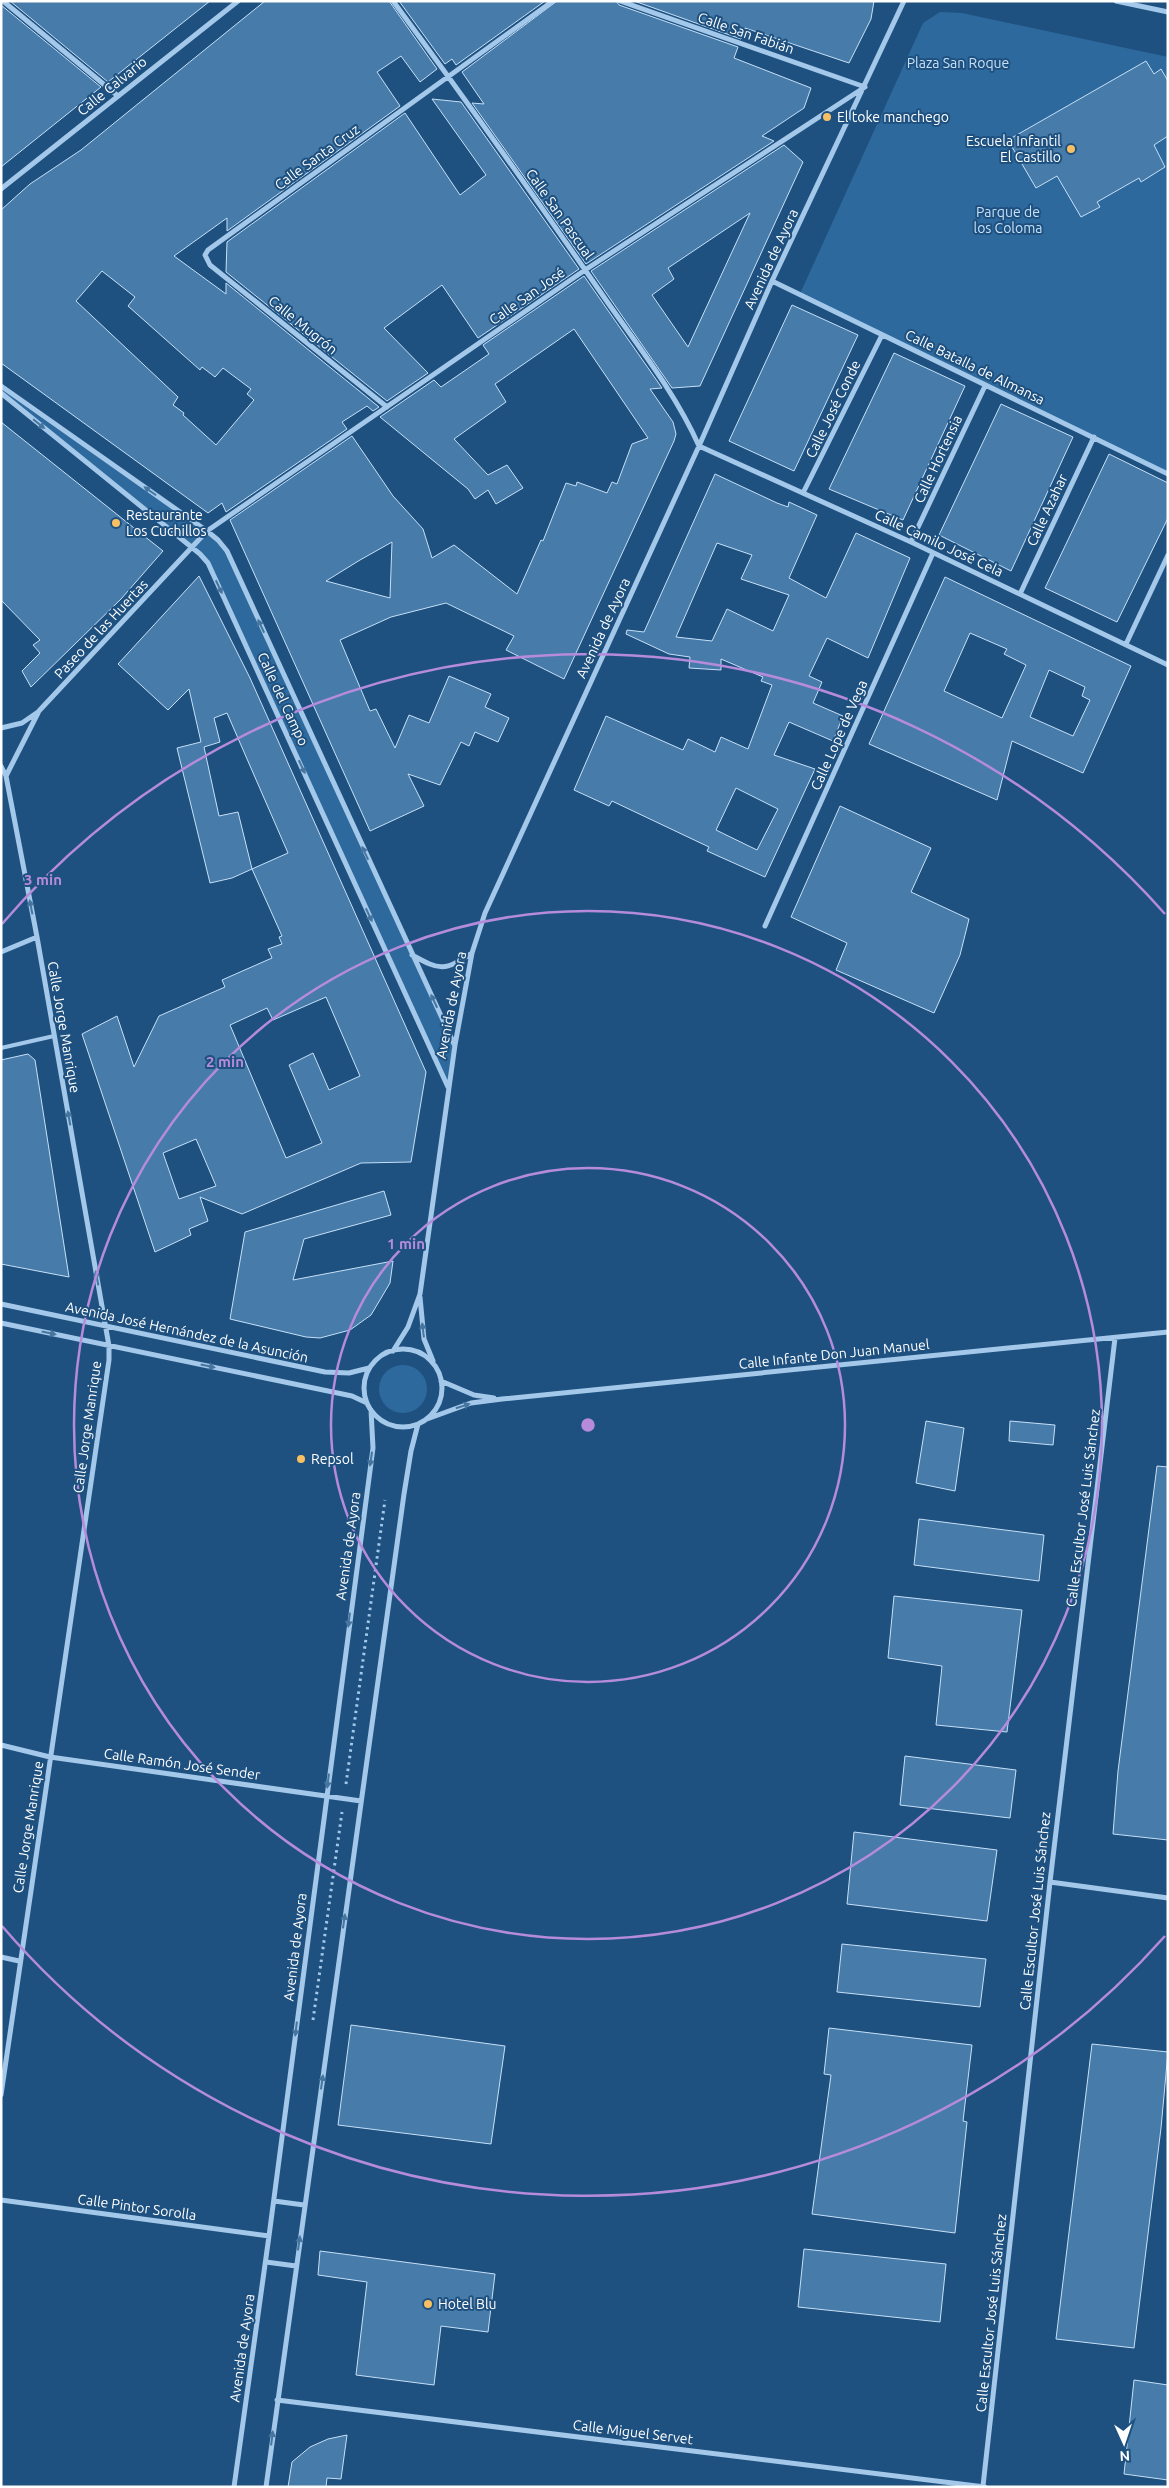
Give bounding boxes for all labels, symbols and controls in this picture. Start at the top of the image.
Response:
street label: Calle San Fabián [696,9,796,57]
street label: Calle Calvario [74,53,150,119]
park label: Plaza San Roque [907,55,1009,71]
place label: El toke manchego [837,109,949,125]
marker: El toke manchego [821,111,833,123]
street label: Calle Santa Cruz [272,121,362,193]
place label: Escuela Infantil El Castillo [966,133,1061,165]
marker: Escuela Infantil El Castillo [1065,143,1077,155]
street label: Calle San Pascual [523,166,597,263]
park label: Parque de los Coloma [973,204,1043,236]
street label: Avenida de Ayora [741,206,801,312]
street label: Calle San José [486,264,568,328]
street label: Calle Mugrón [265,292,341,358]
street label: Calle Batalla de Almansa [903,326,1047,408]
street label: Calle José Conde [802,357,864,461]
street label: Calle Hortensia [911,412,965,506]
one-way arrow [32,418,45,429]
street label: Calle Azahar [1023,471,1071,548]
one-way arrow [143,486,157,496]
street label: Calle Camilo José Cela [872,506,1006,580]
place label: Restaurante Los Cuchillos [126,507,207,539]
marker: Restaurante Los Cuchillos [110,517,122,529]
street label: Avenida de Ayora [573,575,633,681]
street label: Paseo de las Huertas [51,576,151,682]
one-way arrow [216,580,224,594]
one-way arrow [257,619,265,633]
street label: Calle del Campo [254,650,312,748]
street label: Calle Lope de Vega [807,677,871,793]
one-way arrow [298,760,306,774]
one-way arrow [361,846,369,860]
text: 3 min [24,871,62,888]
one-way arrow [27,898,35,914]
one-way arrow [365,908,373,922]
street label: Avenida de Ayora [433,950,469,1060]
street label: Calle Jorge Manrique [45,960,83,1094]
one-way arrow [430,993,438,1008]
text: 2 min [206,1053,244,1070]
one-way arrow [64,1110,72,1126]
text: 1 min [387,1235,425,1252]
one-way arrow [93,1271,101,1286]
street label: Avenida José Hernández de la Asunción [64,1298,310,1366]
one-way arrow [419,1322,427,1338]
one-way arrow [41,1329,56,1337]
street label: Calle Infante Don Juan Manuel [738,1336,931,1372]
street label: Calle Jorge Manrique [70,1360,104,1494]
one-way arrow [200,1363,216,1371]
one-way arrow [456,1401,471,1409]
street label: Calle Escultor José Luis Sánchez [1063,1408,1103,1608]
centre of rings [579,1416,597,1434]
place label: Repsol [311,1451,354,1467]
one-way arrow [367,1451,375,1467]
marker: Repsol [295,1453,307,1465]
street label: Avenida de Ayora [332,1491,364,1601]
one-way arrow [345,1612,353,1628]
street label: Calle Ramón José Sender [103,1745,262,1783]
street label: Calle Jorge Manrique [10,1760,46,1894]
one-way arrow [324,1773,332,1789]
street label: Calle Escultor José Luis Sánchez [1017,1811,1053,2011]
street label: Avenida de Ayora [280,1892,310,2002]
one-way arrow [340,1913,348,1929]
one-way arrow [292,2021,300,2037]
one-way arrow [318,2073,326,2089]
street label: Calle Pintor Sorolla [77,2191,197,2223]
street label: Calle Escultor José Luis Sánchez [973,2213,1009,2413]
one-way arrow [295,2234,303,2250]
street label: Avenida de Ayora [226,2293,258,2403]
place label: Hotel Blu [438,2296,497,2312]
marker: Hotel Blu [422,2298,434,2310]
street label: Calle Miguel Servet [572,2417,695,2447]
north arrow [1099,2418,1149,2468]
one-way arrow [269,2430,277,2446]
text: N [1119,2448,1130,2464]

